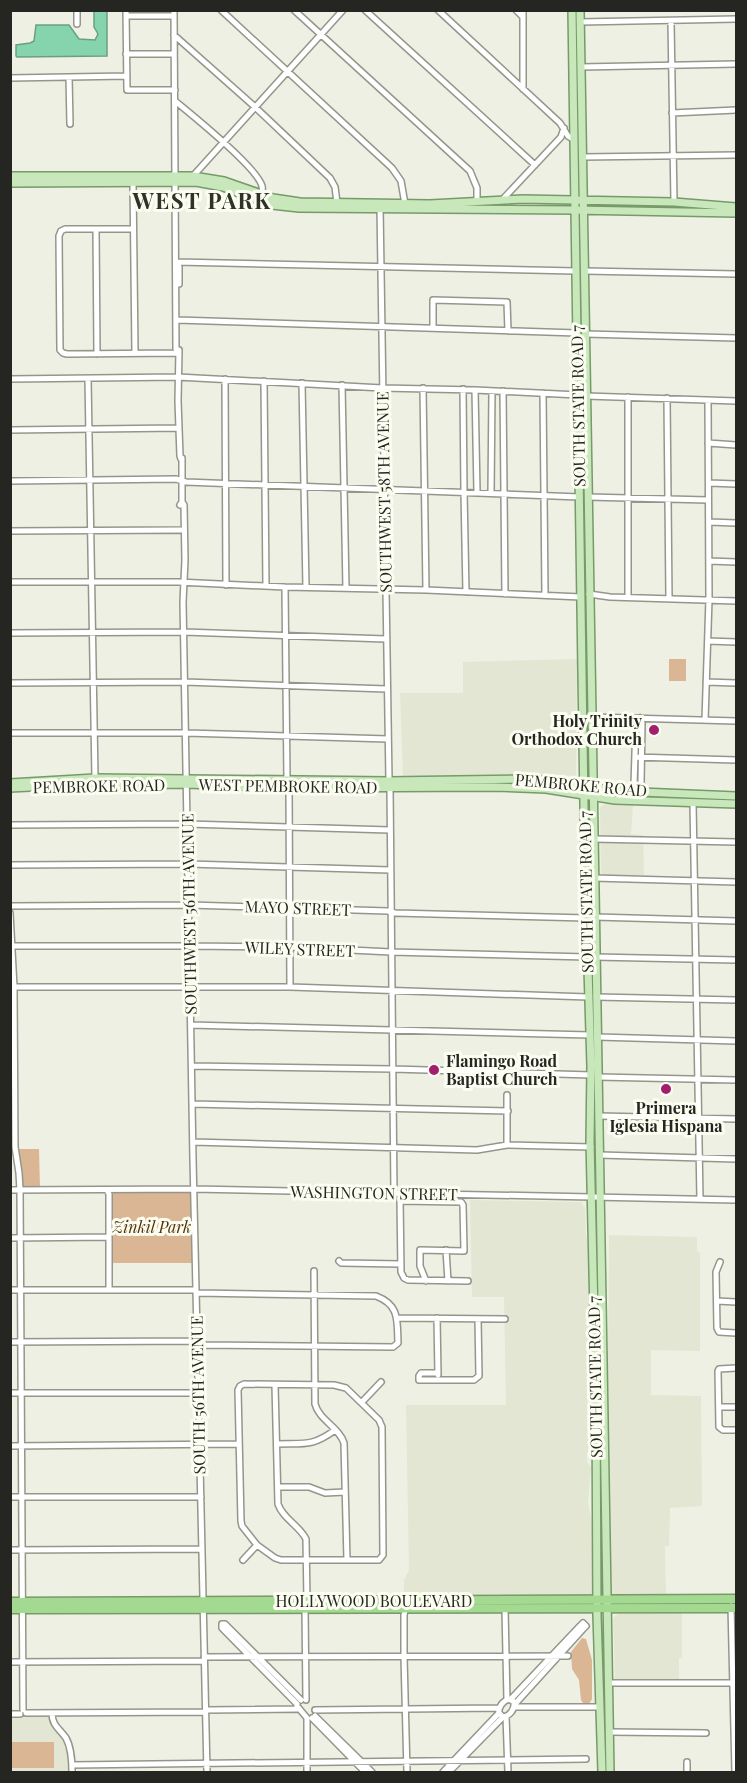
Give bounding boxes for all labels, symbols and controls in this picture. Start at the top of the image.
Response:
district label: WEST PARK [132,185,271,215]
street label: SOUTH STATE ROAD 7 [566,324,589,487]
street label: SOUTHWEST 58TH AVENUE [371,391,396,593]
place label: Holy Trinity Orthodox Church [511,710,643,749]
marker: Holy Trinity Orthodox Church [647,723,661,737]
street label: PEMBROKE ROAD [514,768,648,801]
street label: WEST PEMBROKE ROAD [197,773,378,798]
street label: PEMBROKE ROAD [33,774,165,797]
street label: SOUTH STATE ROAD 7 [574,810,597,973]
street label: SOUTHWEST 56TH AVENUE [176,813,201,1015]
street label: MAYO STREET [244,895,352,920]
street label: WILEY STREET [244,936,356,961]
place label: Flamingo Road Baptist Church [446,1050,558,1089]
marker: Flamingo Road Baptist Church [427,1063,441,1077]
marker: Primera Iglesia Hispana [659,1082,673,1096]
place label: Primera Iglesia Hispana [609,1097,723,1136]
street label: WASHINGTON STREET [289,1181,458,1204]
park label: Zinkil Park [112,1216,191,1237]
street label: SOUTH STATE ROAD 7 [583,1295,606,1458]
street label: SOUTH 56TH AVENUE [186,1315,209,1475]
street label: HOLLYWOOD BOULEVARD [276,1590,472,1611]

